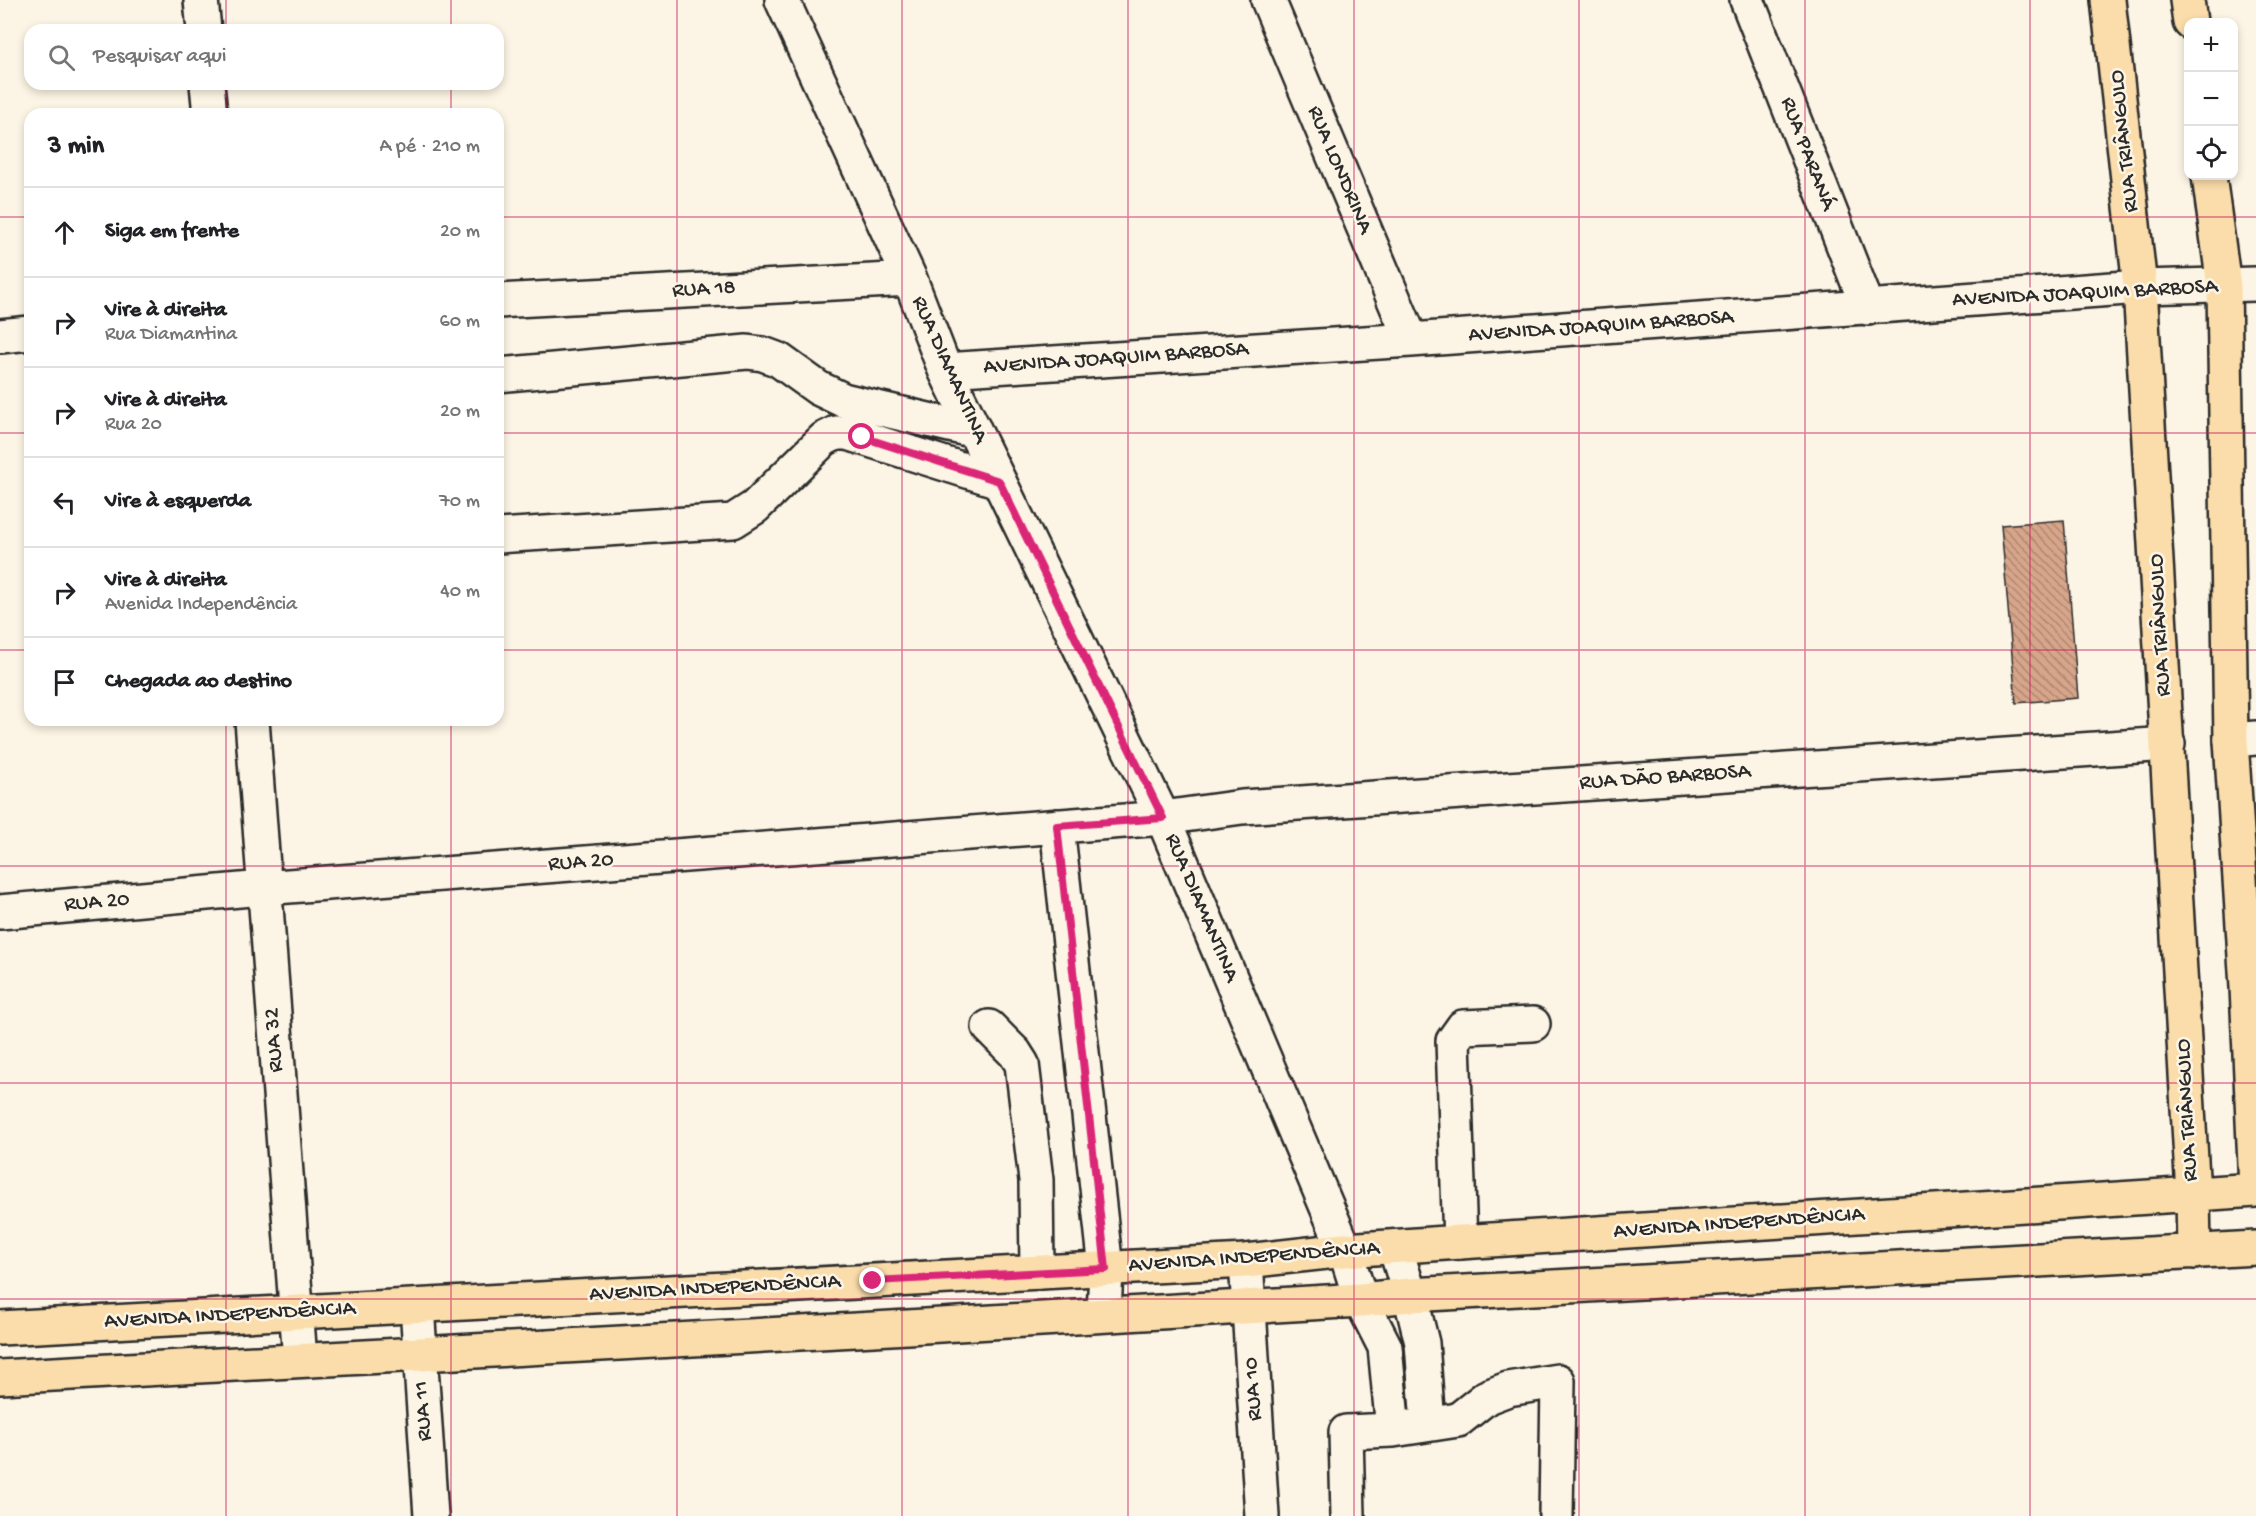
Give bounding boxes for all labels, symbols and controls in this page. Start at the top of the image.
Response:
map controls [2184,18,2238,180]
button: + [2184,18,2238,72]
search box [24,24,504,90]
icon: search [45,41,78,74]
text: Pesquisar aqui [93,44,227,70]
street label: RUA TRIÂNGULO [2105,69,2145,213]
button: − [2184,72,2238,126]
street label: RUA PARANÁ [1773,94,1841,215]
street label: RUA LONDRINA [1300,102,1378,239]
button: locate [2184,126,2238,180]
text: 3 min [48,132,104,163]
text: A pé · 210 m [379,136,480,159]
icon: ahead [48,216,81,249]
text: Siga em frente [105,219,239,245]
text: 20 m [440,221,480,244]
street label: AVENIDA JOAQUIM BARBOSA [1952,274,2219,314]
street label: RUA 18 [672,275,736,305]
street label: RUA DIAMANTINA [905,292,994,449]
text: Vire à direita [105,298,227,324]
street label: AVENIDA JOAQUIM BARBOSA [1468,305,1735,349]
icon: right [48,306,81,339]
text: 60 m [440,311,480,334]
text: Rua Diamantina [105,324,237,347]
street label: AVENIDA JOAQUIM BARBOSA [983,337,1250,381]
text: Vire à direita [105,388,227,414]
icon: right [48,396,81,429]
text: 20 m [440,401,480,424]
text: Rua 20 [105,414,162,437]
route start [848,423,874,449]
icon: left [48,486,81,519]
text: Vire à esquerda [105,489,251,515]
text: 70 m [439,491,480,514]
street label: RUA TRIÂNGULO [2144,553,2178,697]
text: Vire à direita [105,568,227,594]
icon: right [48,576,81,609]
text: 40 m [440,581,480,604]
text: Avenida Independência [105,594,297,617]
icon: arrive [48,666,81,699]
text: Chegada ao destino [105,669,292,695]
street label: RUA DÃO BARBOSA [1578,759,1753,797]
street label: RUA DIAMANTINA [1158,830,1244,987]
street label: RUA 20 [547,848,615,878]
street label: RUA 20 [63,887,131,919]
street label: RUA 32 [260,1007,290,1073]
street label: RUA TRIÂNGULO [2171,1038,2205,1182]
street label: AVENIDA INDEPENDÊNCIA [1613,1202,1866,1246]
street label: AVENIDA INDEPENDÊNCIA [1128,1236,1381,1280]
route end [859,1267,885,1293]
street label: AVENIDA INDEPENDÊNCIA [589,1269,842,1309]
street label: AVENIDA INDEPENDÊNCIA [104,1296,357,1336]
street label: RUA 10 [1239,1356,1269,1422]
street label: RUA 11 [409,1380,439,1442]

